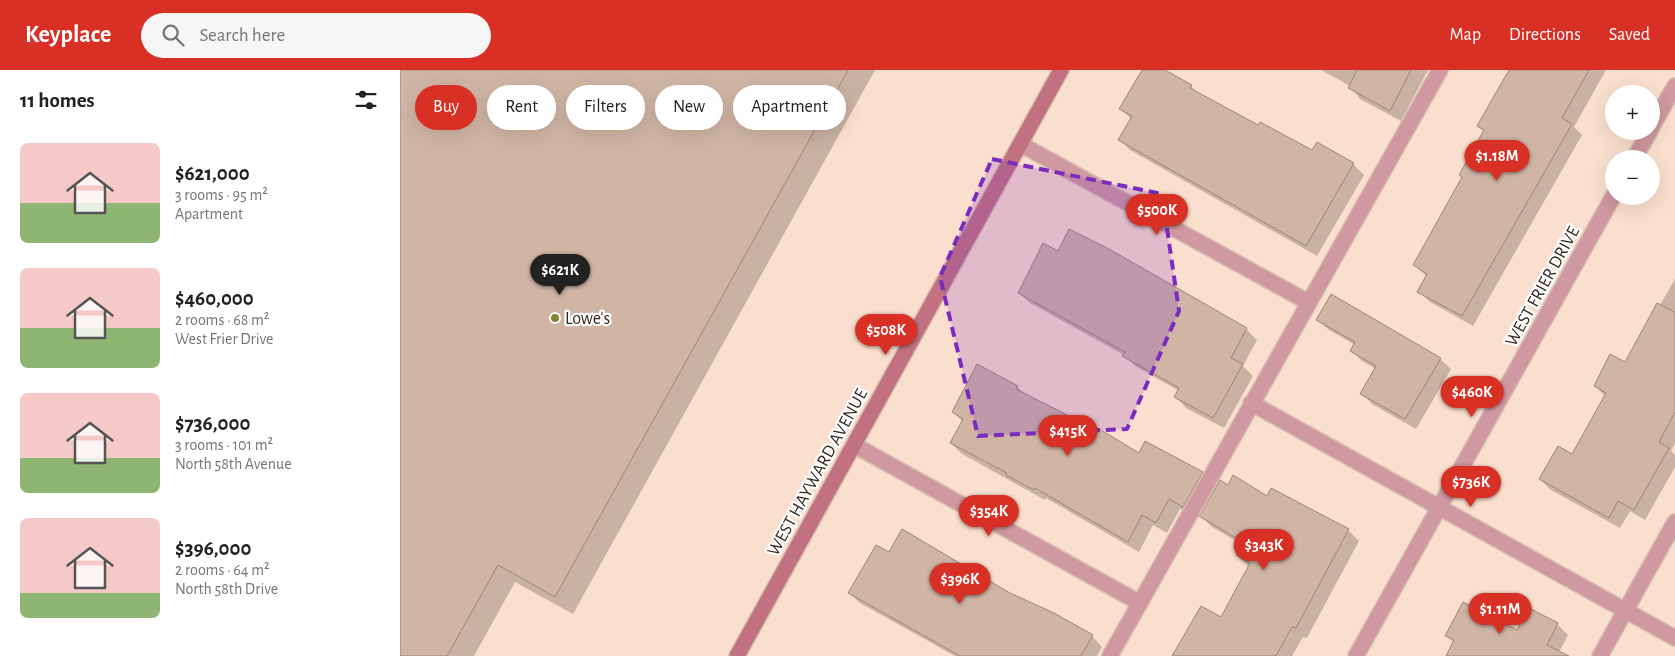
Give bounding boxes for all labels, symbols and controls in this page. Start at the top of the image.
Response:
search box [141,13,491,58]
icon: search [159,21,187,49]
text: Keyplace [25,23,111,47]
text: Search here [199,26,285,45]
text: Map [1450,26,1481,44]
text: Directions [1509,26,1581,44]
text: Saved [1609,26,1650,44]
chip: Buy [415,85,477,130]
chip: Rent [487,85,556,130]
chip: Filters [566,85,645,130]
chip: New [655,85,723,130]
chip: Apartment [733,85,846,130]
map controls [1605,85,1660,205]
button: + [1605,85,1660,140]
icon: filters [352,86,380,114]
text: 11 homes [20,90,95,111]
pin: $1.18M [1456,140,1538,182]
text: $1.18M [1475,148,1519,164]
button: − [1605,150,1660,205]
icon: home [60,163,120,223]
text: $621,000 [175,163,250,184]
text: 3 rooms · 95 m² [175,187,268,203]
pin: $500K [1122,194,1192,236]
text: $500K [1137,202,1177,218]
text: Apartment [175,206,243,222]
street label: WEST FRIER DRIVE [1503,223,1583,349]
pin: $621K [525,254,595,296]
text: $621K [541,262,579,278]
icon: home [60,288,120,348]
text: $460,000 [175,288,254,309]
place label: Lowe's [565,310,610,328]
text: 2 rooms · 68 m² [175,312,269,328]
marker: Lowe's [549,312,561,324]
pin: $508K [851,314,921,356]
text: $508K [866,322,906,338]
text: West Frier Drive [175,331,273,347]
pin: $460K [1437,376,1507,418]
text: $460K [1452,384,1492,400]
street label: WEST HAYWARD AVENUE [764,386,871,559]
icon: home [60,413,120,473]
text: $736,000 [175,413,250,434]
pin: $415K [1033,414,1103,457]
text: $415K [1049,423,1087,439]
text: 3 rooms · 101 m² [175,437,273,453]
text: North 58th Avenue [175,456,292,472]
pin: $736K [1436,466,1506,508]
text: $736K [1452,474,1490,490]
pin: $354K [954,494,1024,537]
text: $354K [970,503,1008,519]
pin: $343K [1229,528,1299,571]
text: $343K [1245,537,1283,553]
icon: home [60,538,120,598]
text: $396,000 [175,538,251,559]
text: 2 rooms · 64 m² [175,562,270,578]
pin: $396K [925,562,995,605]
text: $396K [941,571,979,587]
text: North 58th Drive [175,581,278,597]
pin: $1.11M [1459,592,1541,635]
text: $1.11M [1480,601,1520,617]

